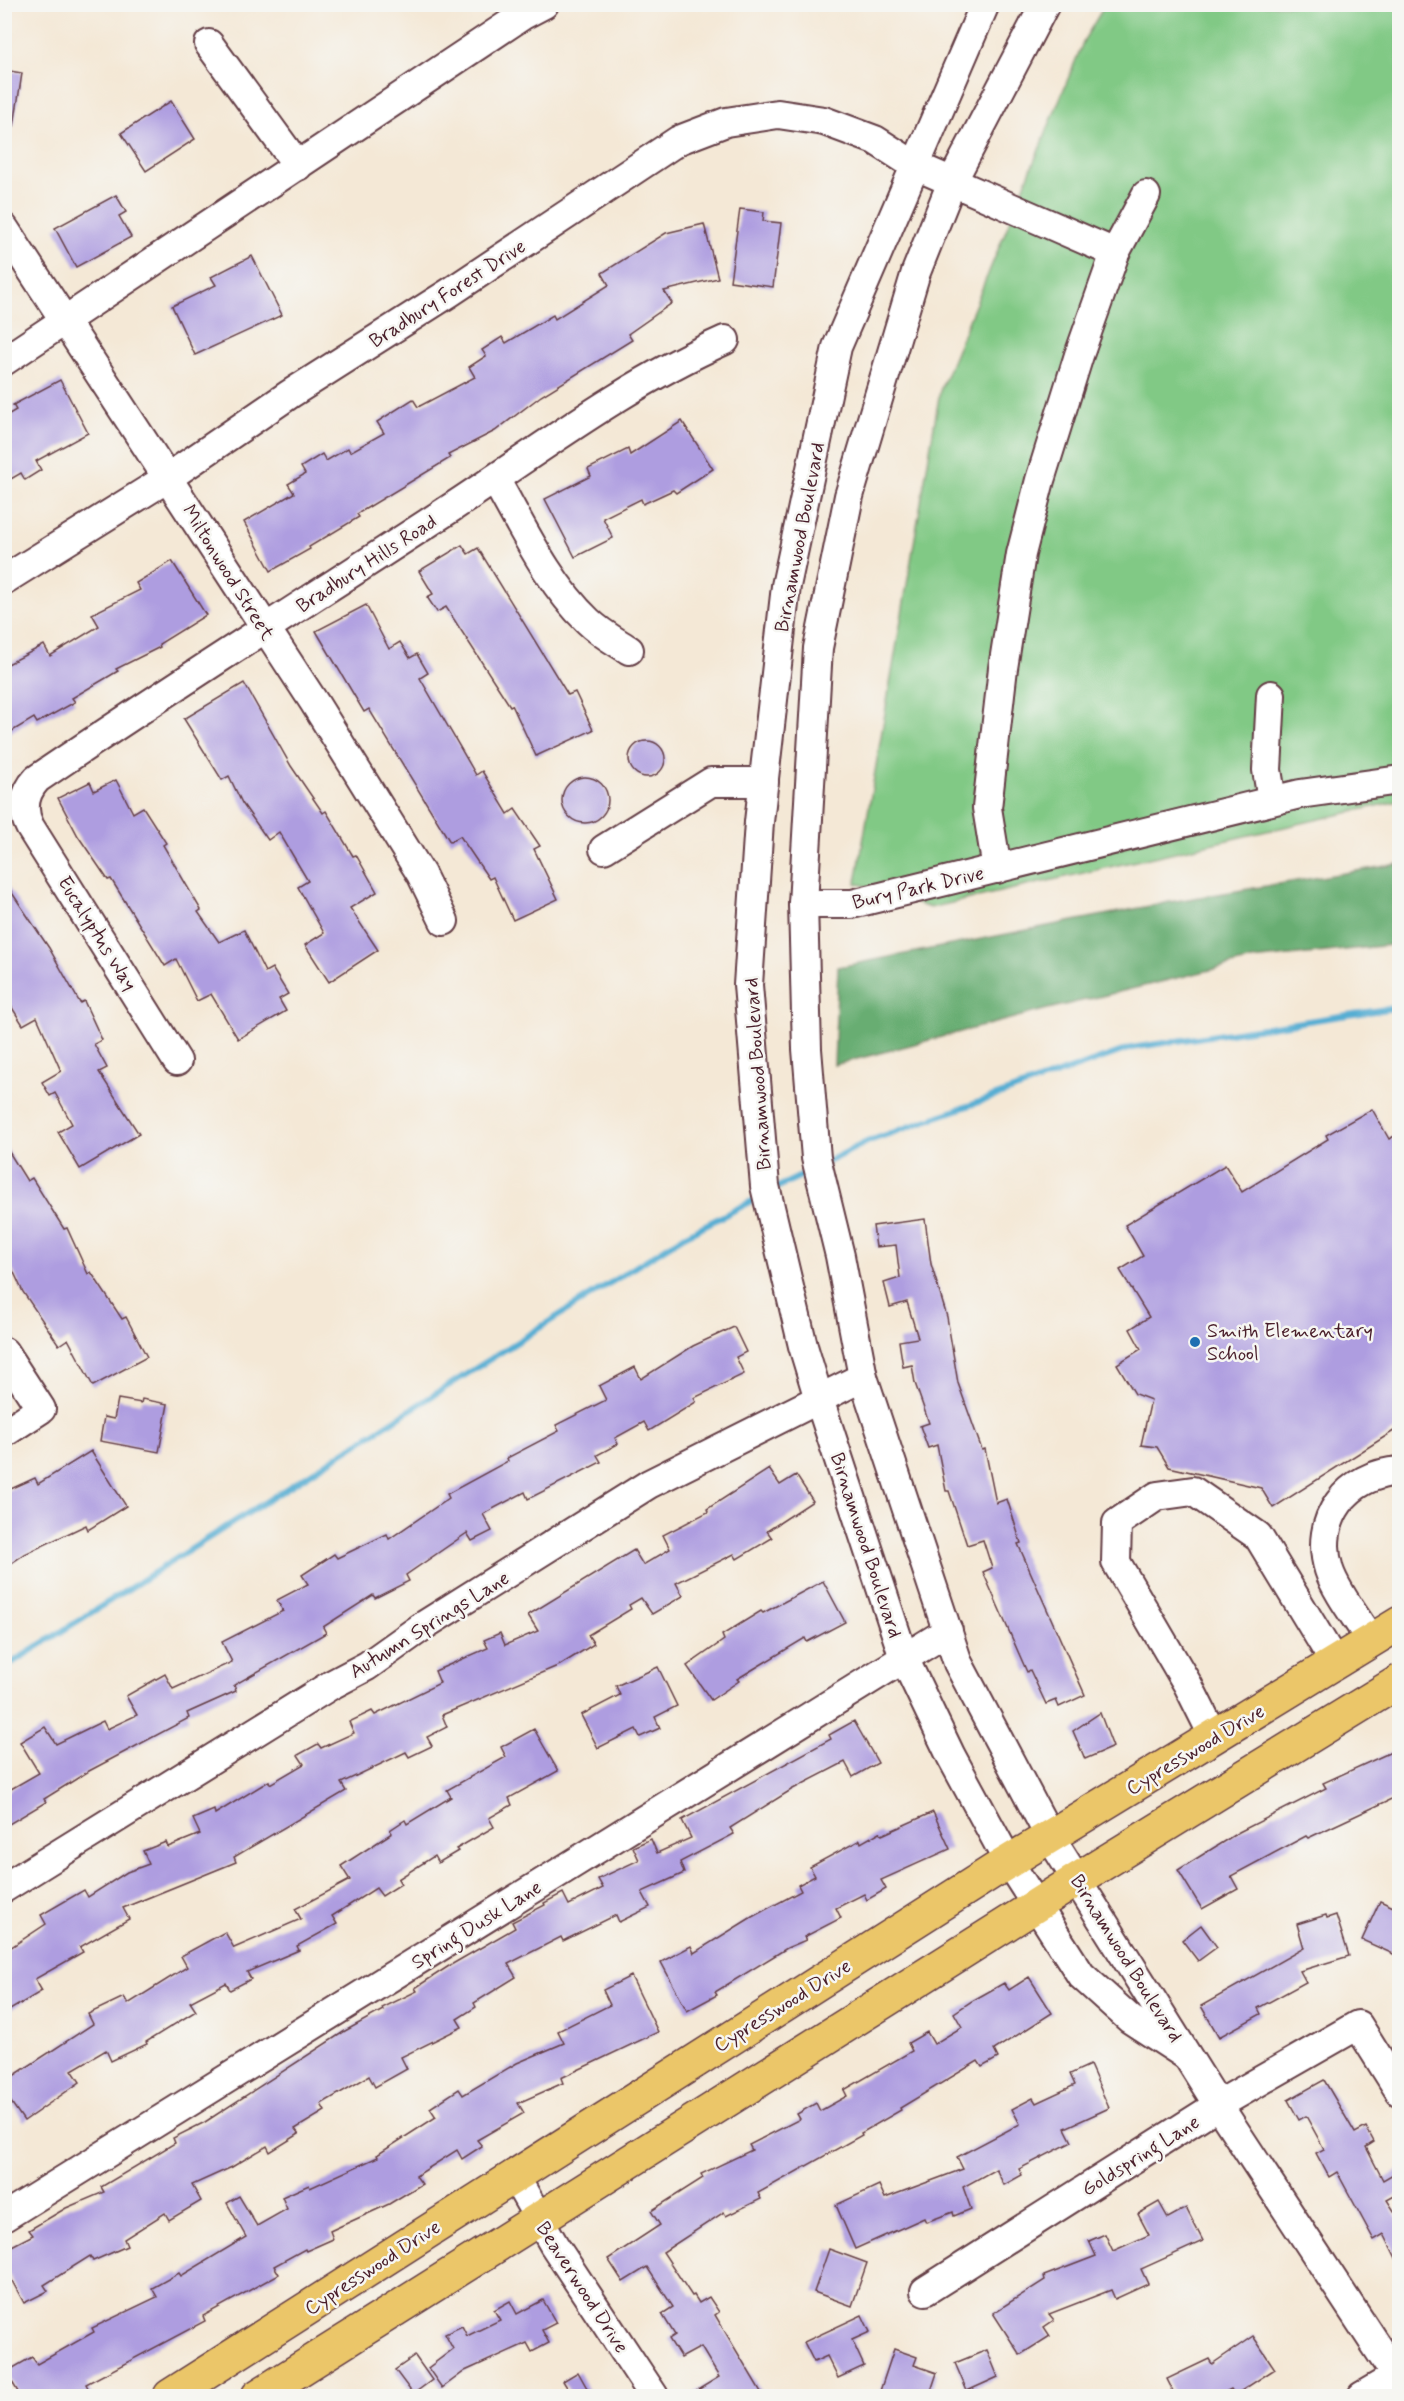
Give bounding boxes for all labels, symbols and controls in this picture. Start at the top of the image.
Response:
street label: Bradbury Forest Drive [364,233,531,355]
street label: Birnamwood Boulevard [769,440,832,635]
street label: Miltonwood Street [175,500,280,646]
street label: Bradbury Hills Road [291,509,442,620]
street label: Bury Park Drive [850,860,987,917]
street label: Eucalyptus Way [51,871,143,996]
street label: Birnamwood Boulevard [738,977,779,1171]
place label: Smith Elementary School [1207,1318,1373,1368]
marker: Smith Elementary School [1188,1335,1202,1349]
street label: Birnamwood Boulevard [823,1449,908,1641]
street label: Autumn Springs Lane [345,1565,515,1685]
street label: Cypresswood Drive [1121,1698,1270,1802]
street label: Birnamwood Boulevard [1063,1870,1188,2048]
street label: Spring Dusk Lane [406,1874,548,1978]
street label: Cypresswood Drive [709,1953,857,2059]
street label: Goldspring Lane [1077,2109,1206,2205]
street label: Cypresswood Drive [300,2214,446,2322]
street label: Beaverwood Drive [529,2217,634,2359]

